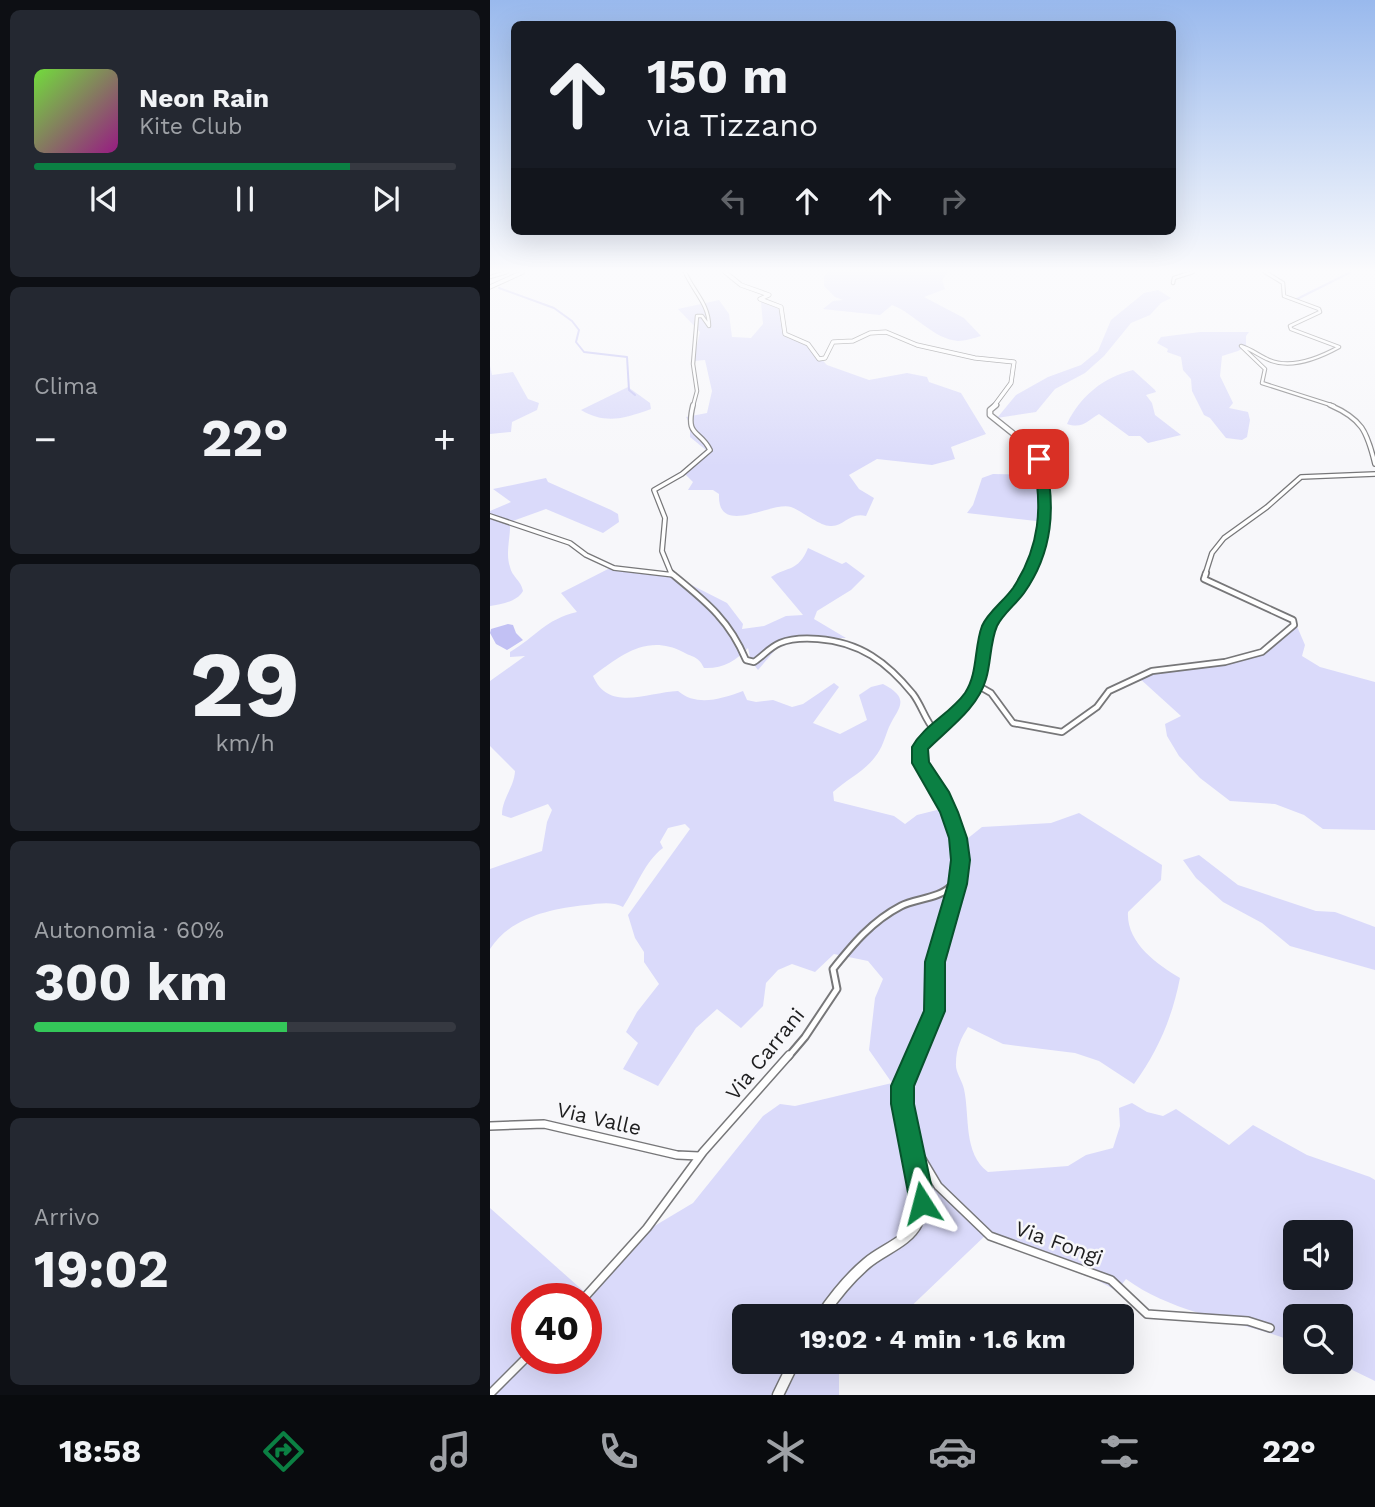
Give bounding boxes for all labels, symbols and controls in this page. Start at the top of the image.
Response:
text: 150 m [647,47,788,105]
icon: ahead [532,49,623,140]
text: Neon Rain [139,83,269,113]
text: via Tizzano [647,106,818,144]
text: Kite Club [139,113,242,140]
icon: previous [85,180,123,218]
icon: pause [226,180,264,218]
icon: next [367,180,405,218]
icon: left [715,182,753,220]
icon: ahead [788,182,826,220]
icon: ahead [861,182,899,220]
icon: right [934,182,972,220]
text: Clima [34,373,98,400]
text: 22° [201,408,289,469]
text: − [34,417,57,461]
text: + [433,417,456,461]
pin [1009,429,1069,489]
icon: arrive [1020,440,1058,478]
text: 29 [190,631,300,738]
text: km/h [215,730,275,757]
text: Autonomia · 60% [34,917,224,944]
text: 300 km [34,952,228,1013]
street label: Via Carrani [720,1003,809,1105]
street label: Via Valle [554,1097,644,1140]
position arrow [885,1166,959,1240]
text: Arrivo [34,1204,100,1231]
street label: Via Fongi [1012,1215,1107,1270]
map controls [1283,1220,1353,1374]
button: sound [1283,1220,1353,1290]
text: 19:02 [34,1239,169,1300]
speed limit sign: 40 [511,1283,602,1374]
button: search [1283,1304,1353,1374]
text: 19:02 · 4 min · 1.6 km [800,1324,1066,1354]
icon: directions [259,1427,308,1476]
icon: music [426,1427,475,1476]
icon: phone [594,1427,643,1476]
icon: climate [761,1427,810,1476]
icon: car [928,1427,977,1476]
icon: filters [1095,1427,1144,1476]
text: 18:58 [59,1432,141,1470]
text: 22° [1262,1432,1316,1470]

